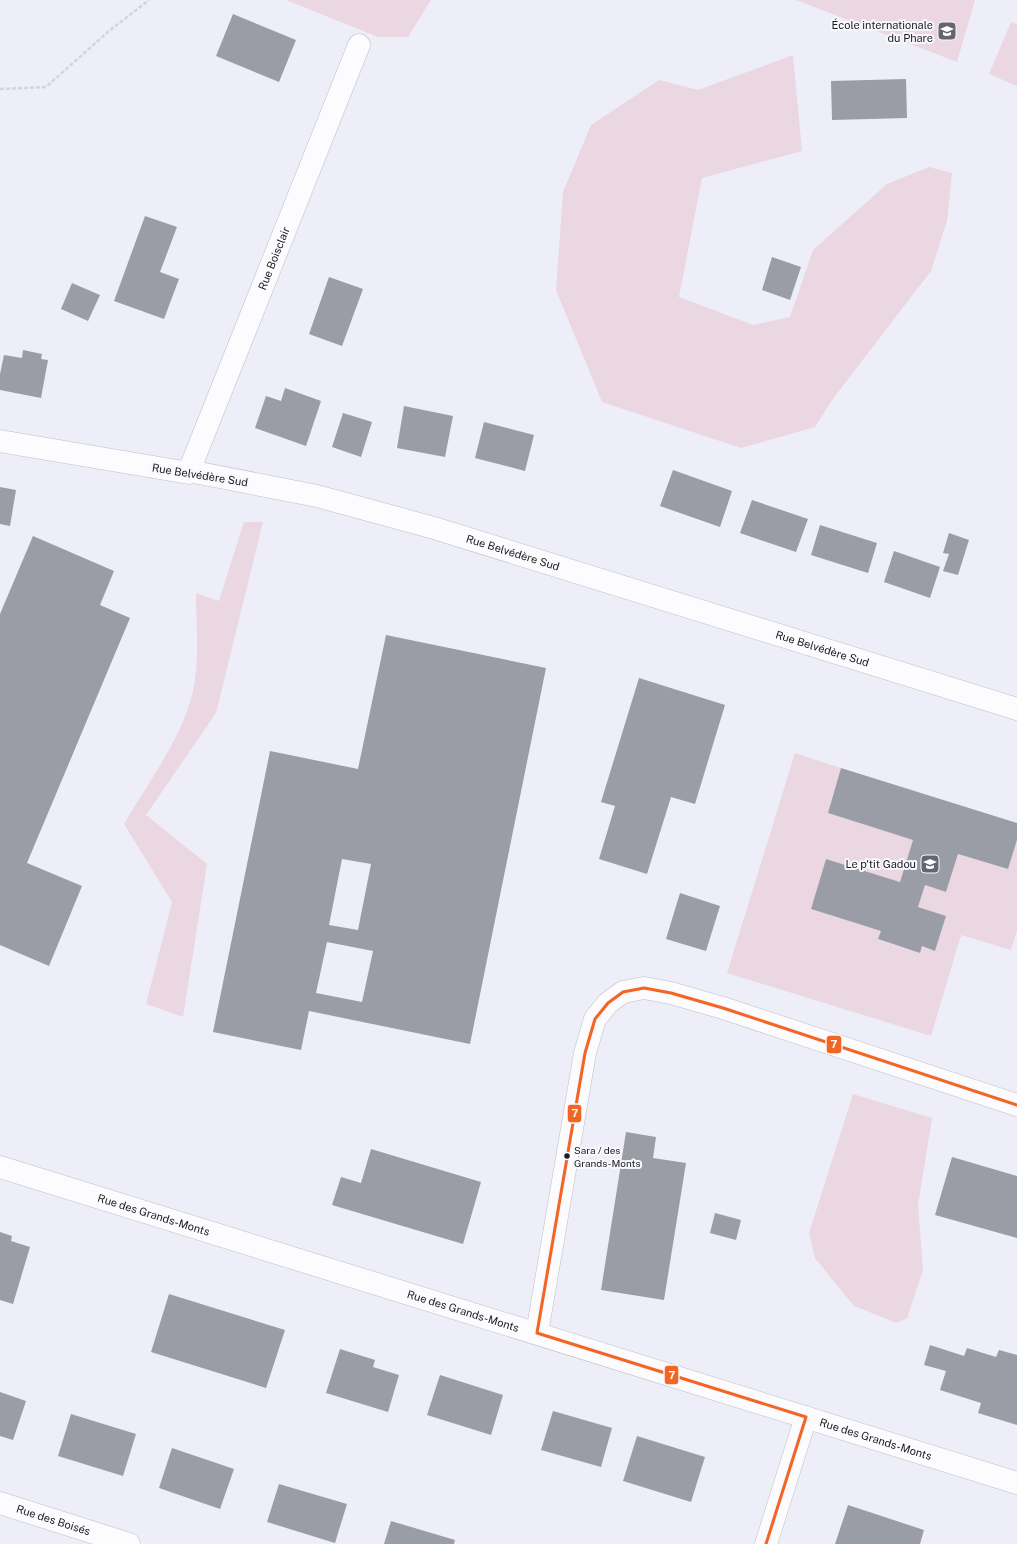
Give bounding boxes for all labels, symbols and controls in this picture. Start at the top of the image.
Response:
place label: École internationale du Phare [832,18,933,44]
school or university icon: École internationale du Phare [936,20,958,42]
street label: Rue Boisclair [256,225,292,292]
street label: Rue Belvédère Sud [151,461,249,489]
street label: Rue Belvédère Sud [465,532,561,573]
street label: Rue Belvédère Sud [774,628,871,669]
school or university icon: Le p'tit Gadou [919,853,941,875]
place label: Le p'tit Gadou [845,858,916,870]
line badge: 7 [826,1035,842,1054]
text: 7 [831,1038,838,1050]
line badge: 7 [567,1104,582,1123]
text: 7 [572,1107,579,1119]
place label: Sara / des Grands-Monts [574,1144,640,1169]
marker: Sara / des Grands-Monts [562,1151,572,1161]
street label: Rue des Grands-Monts [96,1192,212,1238]
street label: Rue des Grands-Monts [406,1288,521,1334]
line badge: 7 [664,1365,679,1385]
text: 7 [669,1369,676,1381]
street label: Rue des Grands-Monts [818,1416,934,1462]
street label: Rue des Boisés [15,1503,92,1537]

